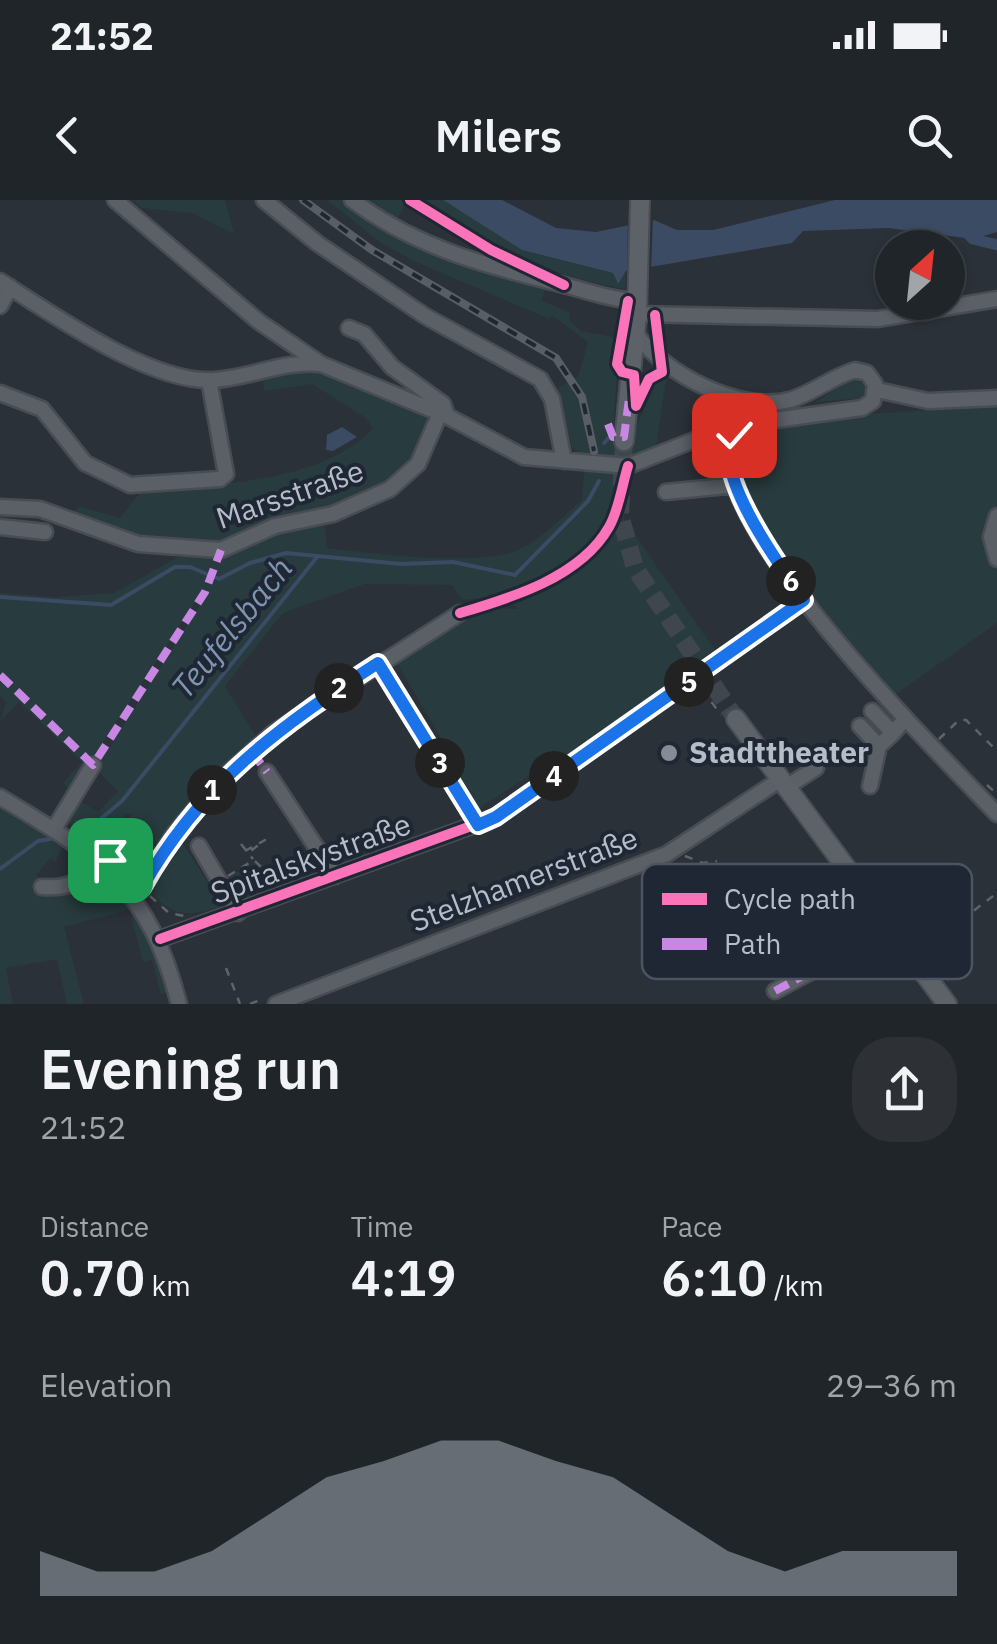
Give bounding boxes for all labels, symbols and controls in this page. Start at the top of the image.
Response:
text: 21:52 [50,11,154,60]
text: Milers [435,106,562,164]
icon: back [40,108,95,163]
icon: search [902,108,957,163]
north arrow [875,230,965,320]
map controls [875,230,965,320]
pin [692,393,777,478]
icon: check [707,408,762,463]
street label: Marsstraße [211,450,368,537]
water label: Teufelsbach [161,548,301,707]
pin: 6 [766,556,816,606]
text: 6 [783,562,799,599]
pin: 5 [664,657,714,707]
pin: 2 [314,663,364,713]
text: 5 [681,663,697,700]
text: 2 [331,669,347,706]
place label: Stadttheater [689,732,869,771]
pin: 3 [415,738,465,788]
marker: Stadttheater [658,742,680,764]
text: 3 [432,744,448,781]
pin: 4 [529,751,579,801]
text: 4 [546,757,562,794]
pin: 1 [187,765,237,815]
text: 1 [204,771,220,808]
street label: Spitalskystraße [205,803,416,912]
street label: Stelzhamerstraße [404,817,643,940]
pin [68,818,153,903]
icon: arrive [83,833,138,888]
legend [642,864,972,979]
text: Cycle path [724,880,856,917]
text: Path [724,925,781,962]
text: Evening run [40,1033,341,1104]
button: share [852,1037,957,1142]
text: 21:52 [40,1106,126,1148]
text: Distance [40,1208,149,1245]
text: Time [351,1208,414,1245]
text: Pace [661,1208,722,1245]
text: 0.70 [40,1245,145,1310]
text: 4:19 [351,1245,457,1310]
text: 6:10 [661,1245,767,1310]
text: km [145,1267,191,1304]
text: /km [767,1267,824,1304]
text: Elevation [40,1364,173,1406]
text: 29–36 m [826,1364,957,1406]

